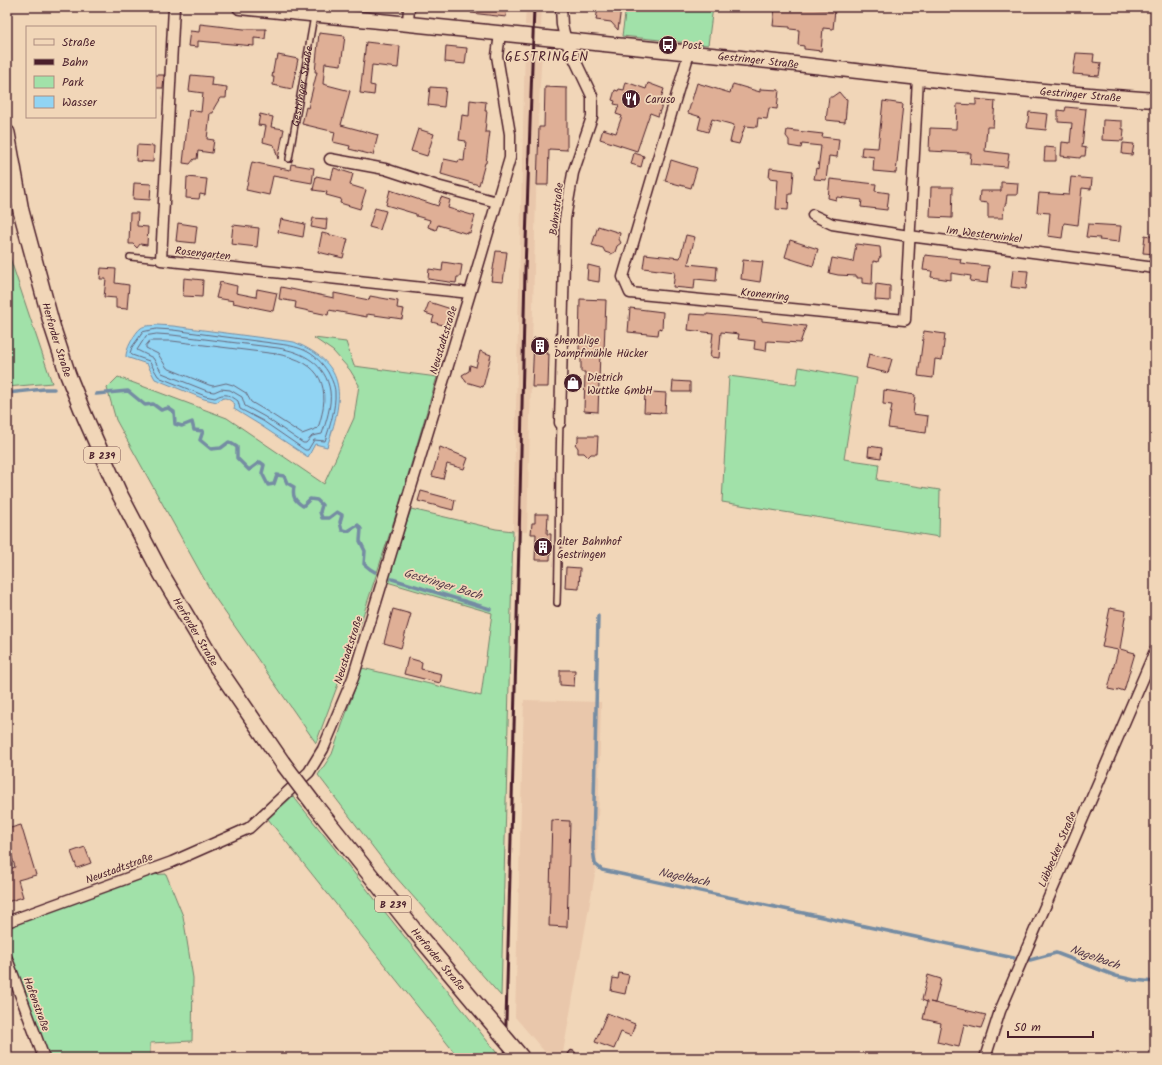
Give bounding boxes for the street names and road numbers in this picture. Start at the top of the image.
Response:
street label: Gestringer Straße [287,45,319,128]
street label: Gestringer Straße [717,48,800,74]
street label: Gestringer Straße [1039,83,1122,108]
street label: Bahnstraße [545,182,569,237]
street label: Im Westerwinkel [945,221,1023,249]
street label: Rosengarten [174,242,232,266]
street label: Kronenring [740,283,790,307]
street label: Herforder Straße [36,301,76,380]
street label: Neustadtstraße [425,304,463,377]
road number: B 239 [84,447,120,463]
street label: Herforder Straße [167,594,222,670]
street label: Neustadtstraße [329,614,368,687]
street label: Lübbecker Straße [1034,809,1082,890]
street label: Neustadtstraße [83,848,156,889]
road number: B 239 [375,896,411,912]
street label: Herforder Straße [406,924,469,995]
street label: Hafenstraße [18,975,54,1034]

